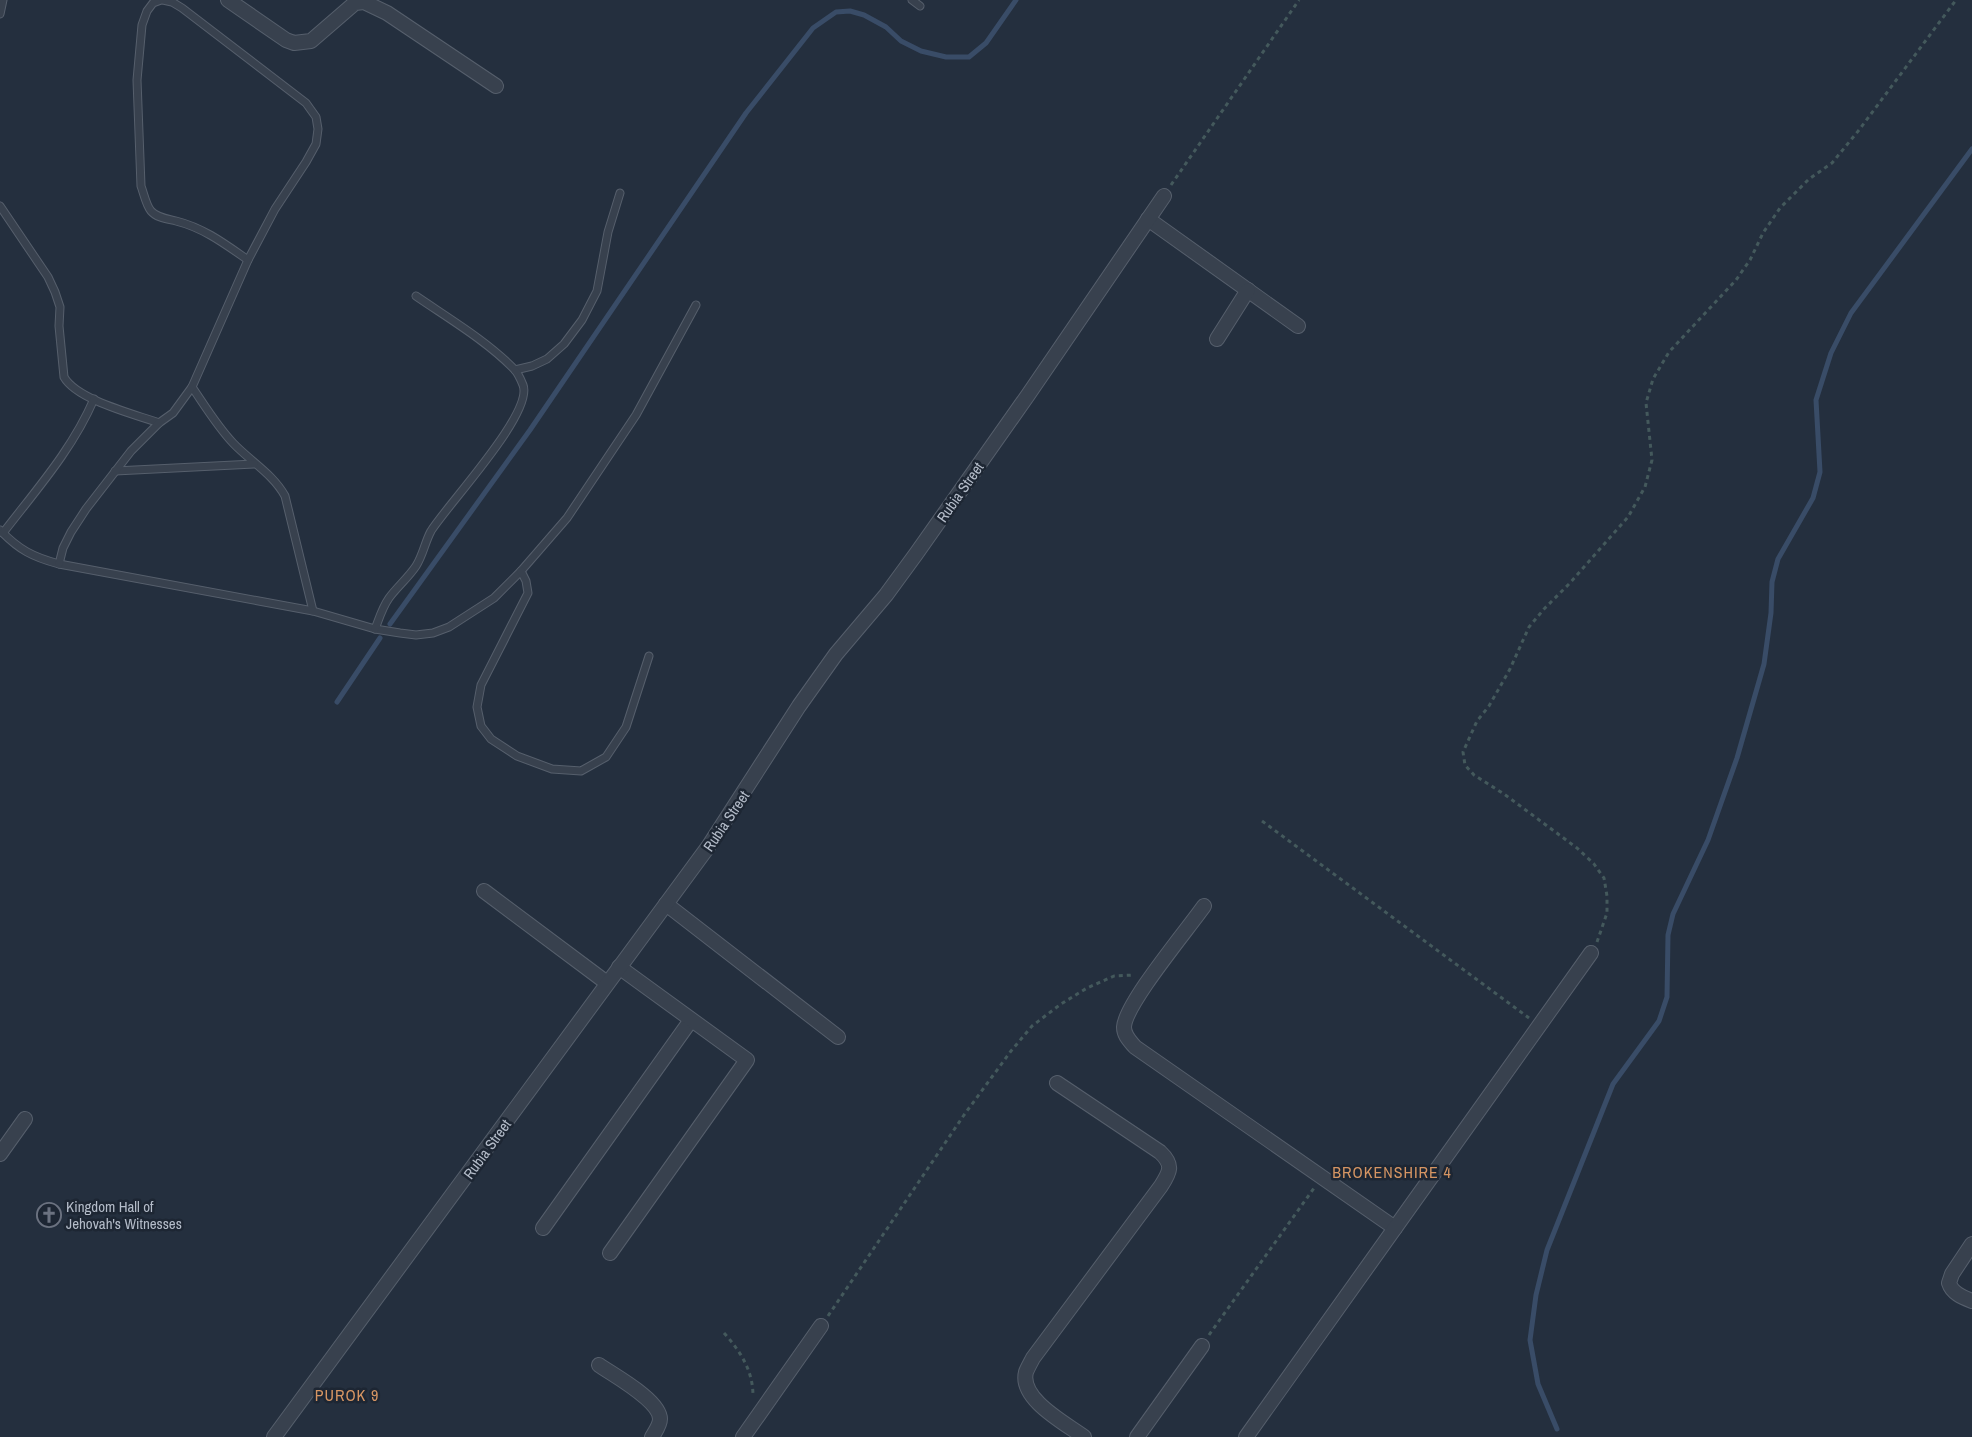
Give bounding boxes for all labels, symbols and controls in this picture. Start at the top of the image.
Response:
street label: Rubia Street [932,457,989,526]
street label: Rubia Street [698,786,754,855]
street label: Rubia Street [458,1114,516,1183]
district label: BROKENSHIRE 4 [1332,1161,1452,1183]
place label: Kingdom Hall of Jehovah's Witnesses [66,1196,182,1234]
church icon: Kingdom Hall of Jehovah's Witnesses [36,1202,62,1228]
district label: PUROK 9 [315,1384,379,1406]

